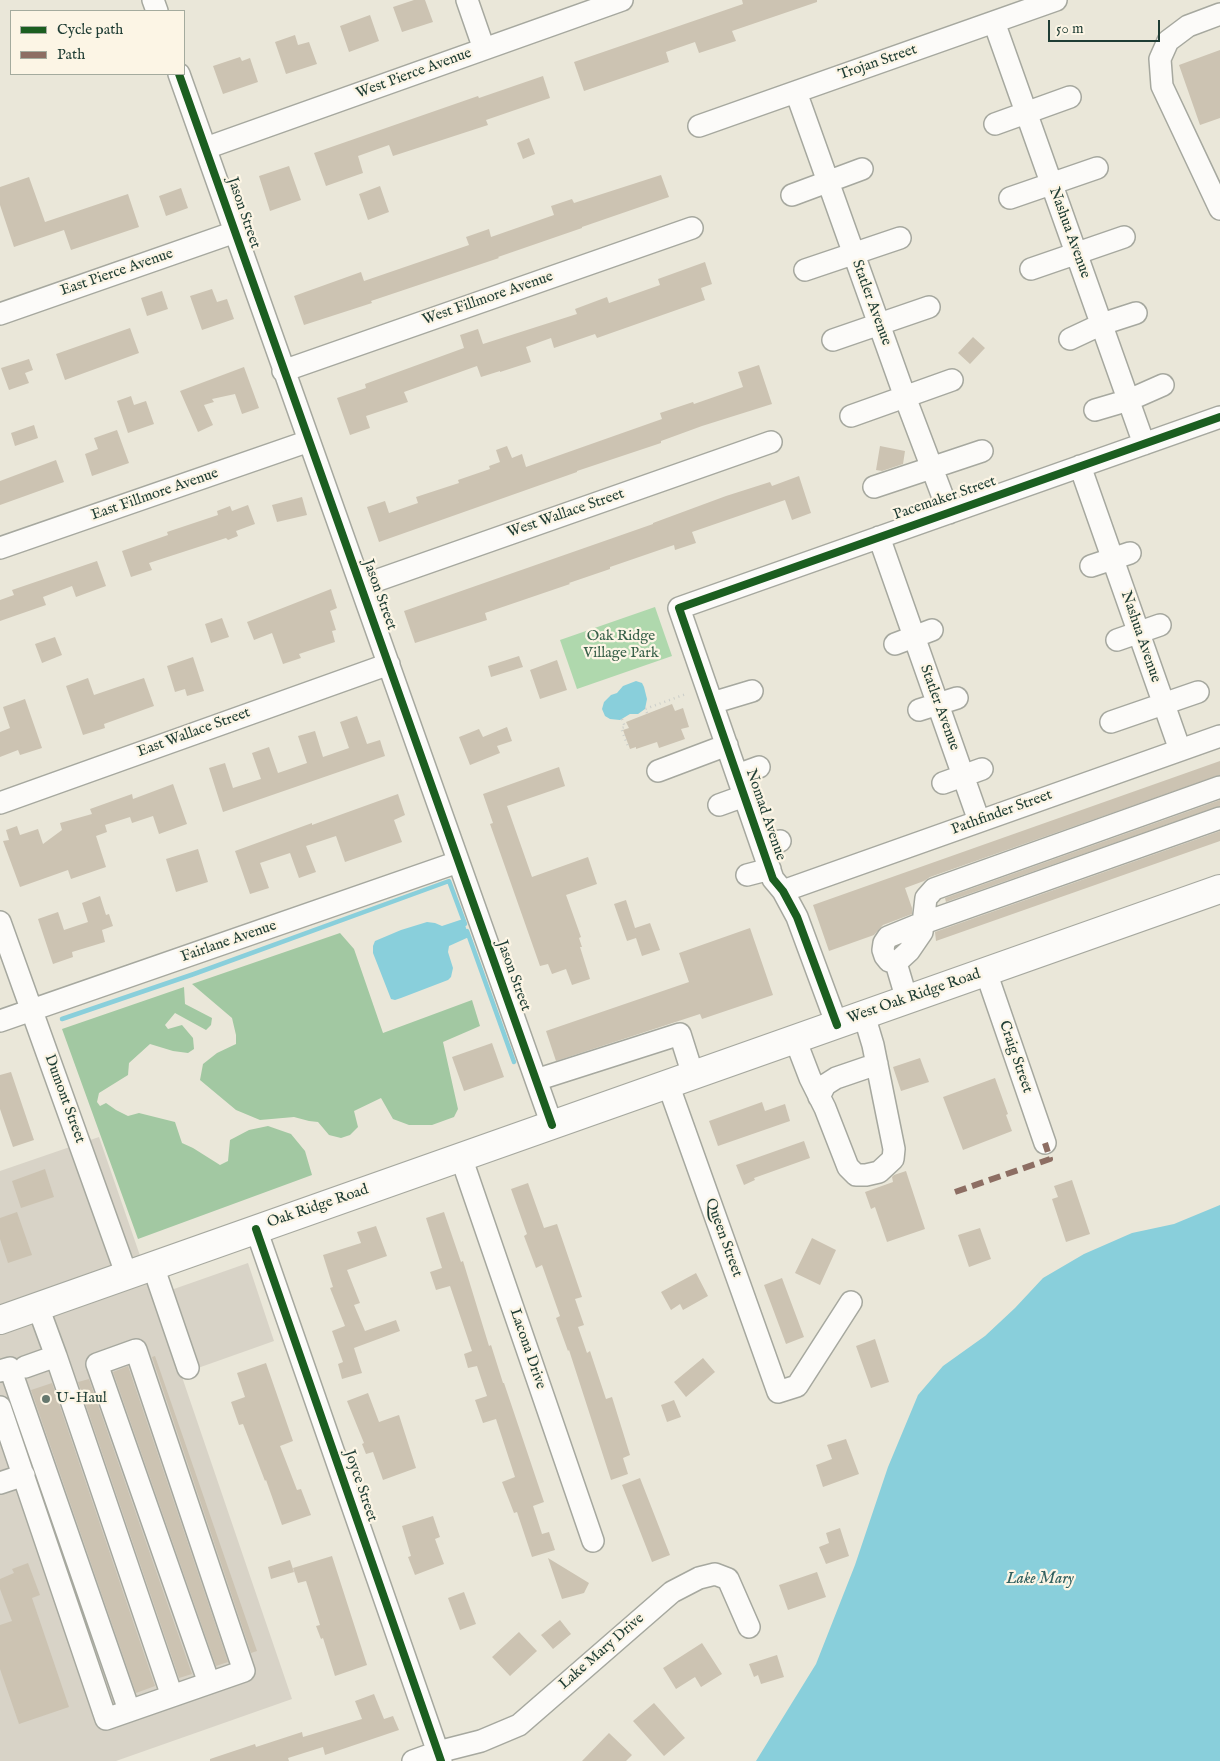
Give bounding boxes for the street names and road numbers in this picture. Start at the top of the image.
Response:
street label: Trojan Street [836,41,920,85]
street label: West Pierce Avenue [354,45,474,103]
street label: Jason Street [222,175,264,251]
street label: Nashua Avenue [1044,185,1094,281]
street label: East Pierce Avenue [58,245,176,301]
street label: Statler Avenue [847,258,895,348]
street label: West Fillmore Avenue [420,268,556,330]
street label: East Fillmore Avenue [89,465,221,525]
street label: Pacemaker Street [891,473,999,525]
street label: West Wallace Street [505,486,627,542]
street label: Jason Street [358,557,400,633]
street label: Nashua Avenue [1116,589,1164,685]
street label: Statler Avenue [915,663,963,753]
street label: East Wallace Street [135,704,253,762]
street label: Nomad Avenue [741,767,789,863]
street label: Pathfinder Street [949,786,1055,840]
street label: Fairlane Avenue [179,917,279,967]
street label: Jason Street [492,938,534,1014]
street label: West Oak Ridge Road [845,966,983,1028]
street label: Craig Street [994,1018,1036,1096]
street label: Dumont Street [40,1052,88,1146]
street label: Oak Ridge Road [265,1181,371,1233]
street label: Queen Street [700,1196,746,1280]
street label: Lacona Drive [505,1306,549,1392]
street label: Joyce Street [339,1448,381,1524]
street label: Lake Mary Drive [556,1610,648,1694]

